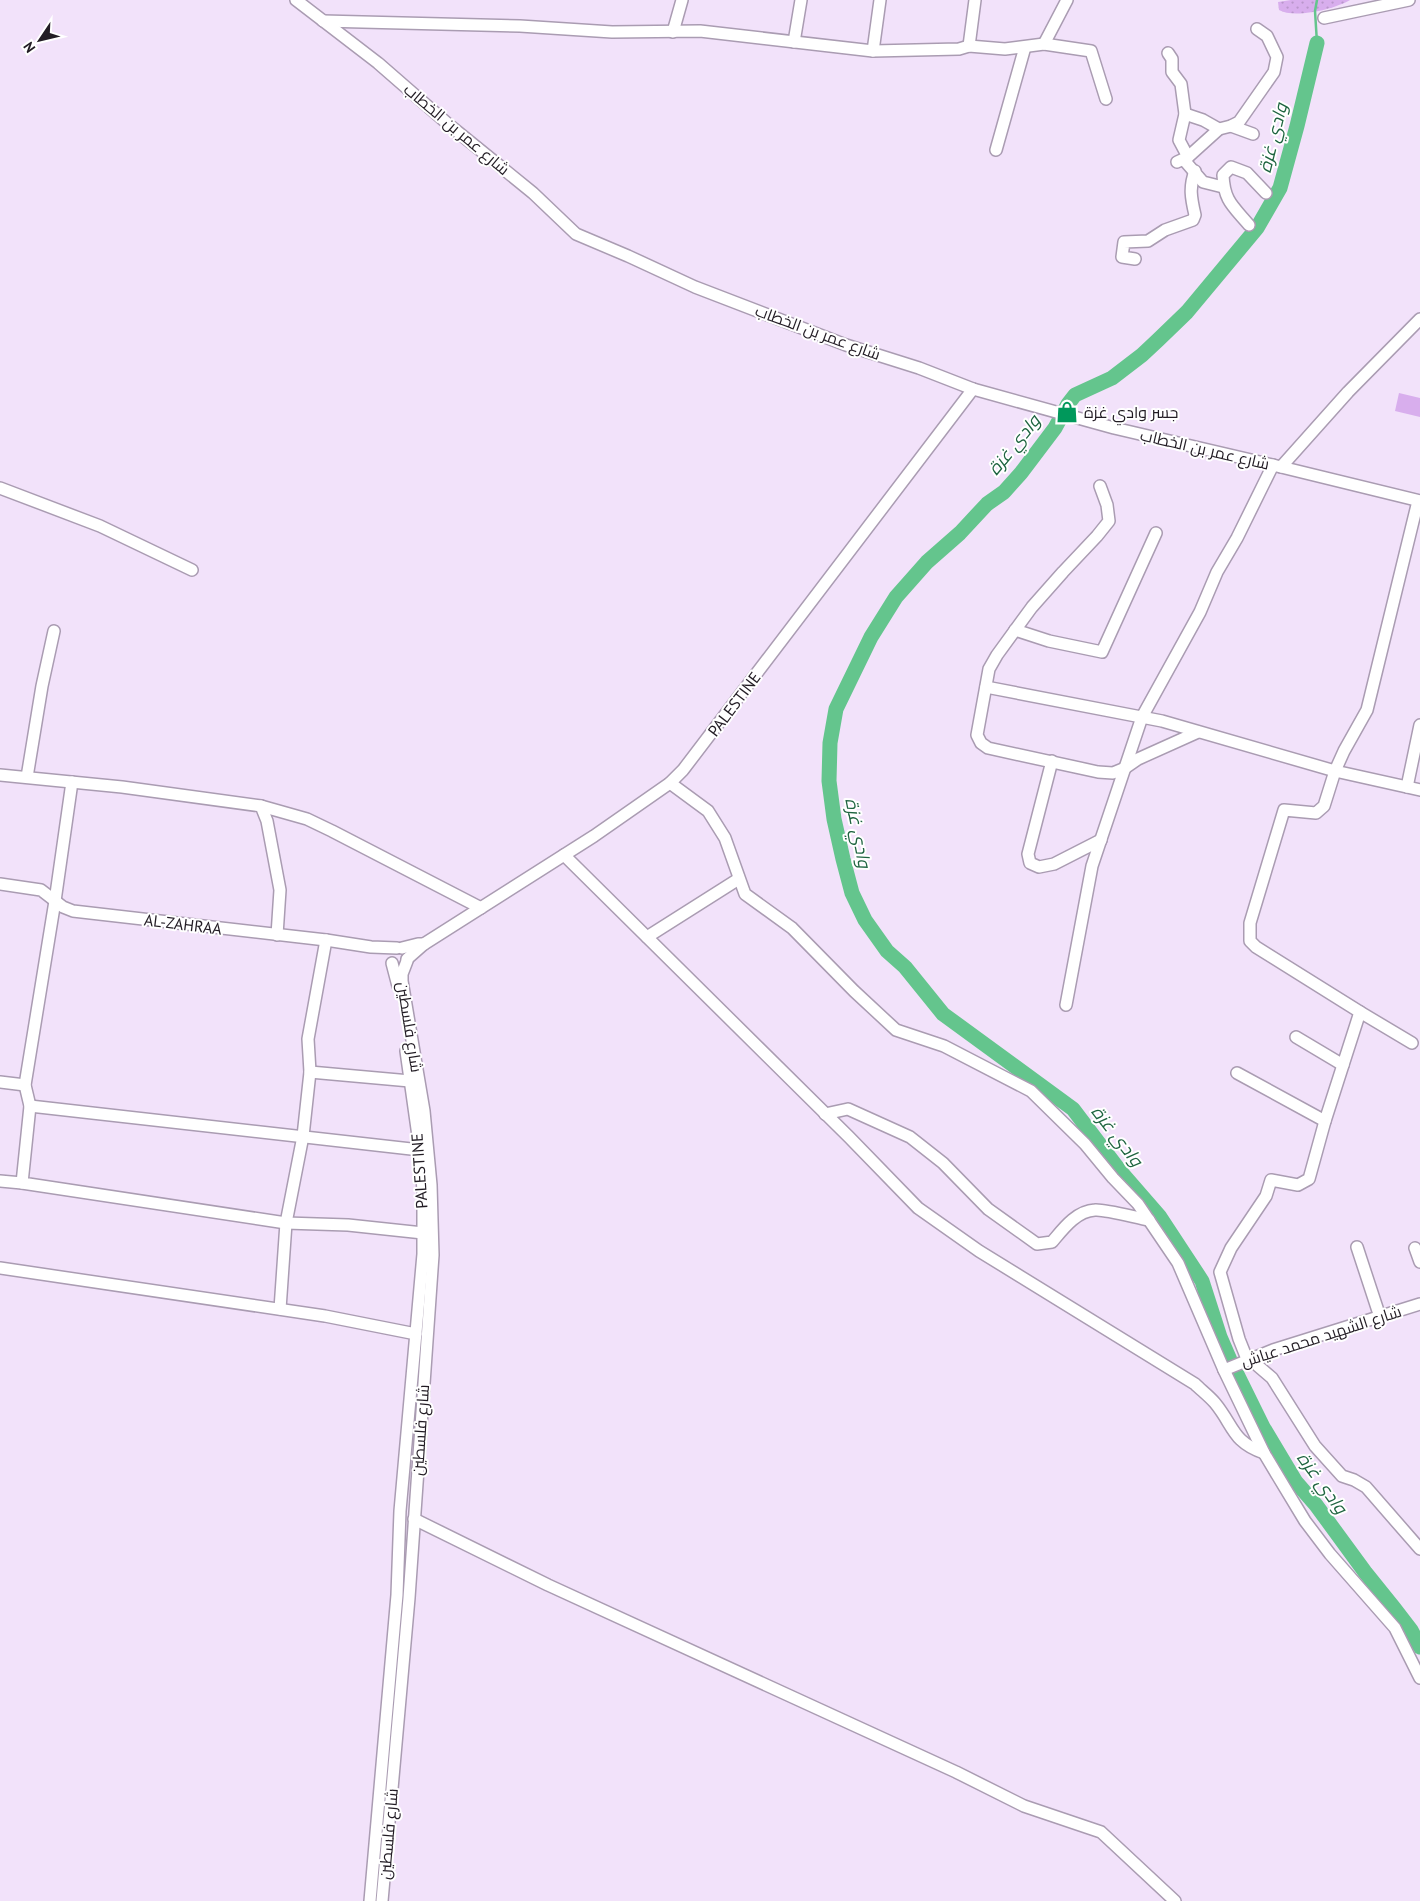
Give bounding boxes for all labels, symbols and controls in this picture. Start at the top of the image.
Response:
north arrow [15,15,65,65]
text: N [19,39,39,56]
street label: شارع عمر بن الخطاب [399,79,514,181]
water label: وادي غزة [1253,100,1295,176]
street label: شارع عمر بن الخطاب [752,300,883,366]
shop icon: جسر وادي غزة [1054,399,1080,425]
place label: جسر وادي غزة [1084,402,1178,426]
water label: وادي غزة [982,409,1048,481]
street label: شارع عمر بن الخطاب [1138,424,1272,476]
street label: PALESTINE [703,668,765,740]
water label: وادي غزة [837,796,877,872]
street label: AL-ZAHRAA [143,909,224,939]
street label: شارع فلسطين [391,980,427,1074]
water label: وادي غزة [1084,1101,1149,1173]
street label: PALESTINE [406,1133,432,1209]
street label: شارع الشهيد محمد عياش [1238,1301,1404,1373]
street label: شارع فلسطين [407,1384,435,1476]
water label: وادي غزة [1290,1447,1353,1521]
street label: شارع فلسطين [374,1788,404,1881]

